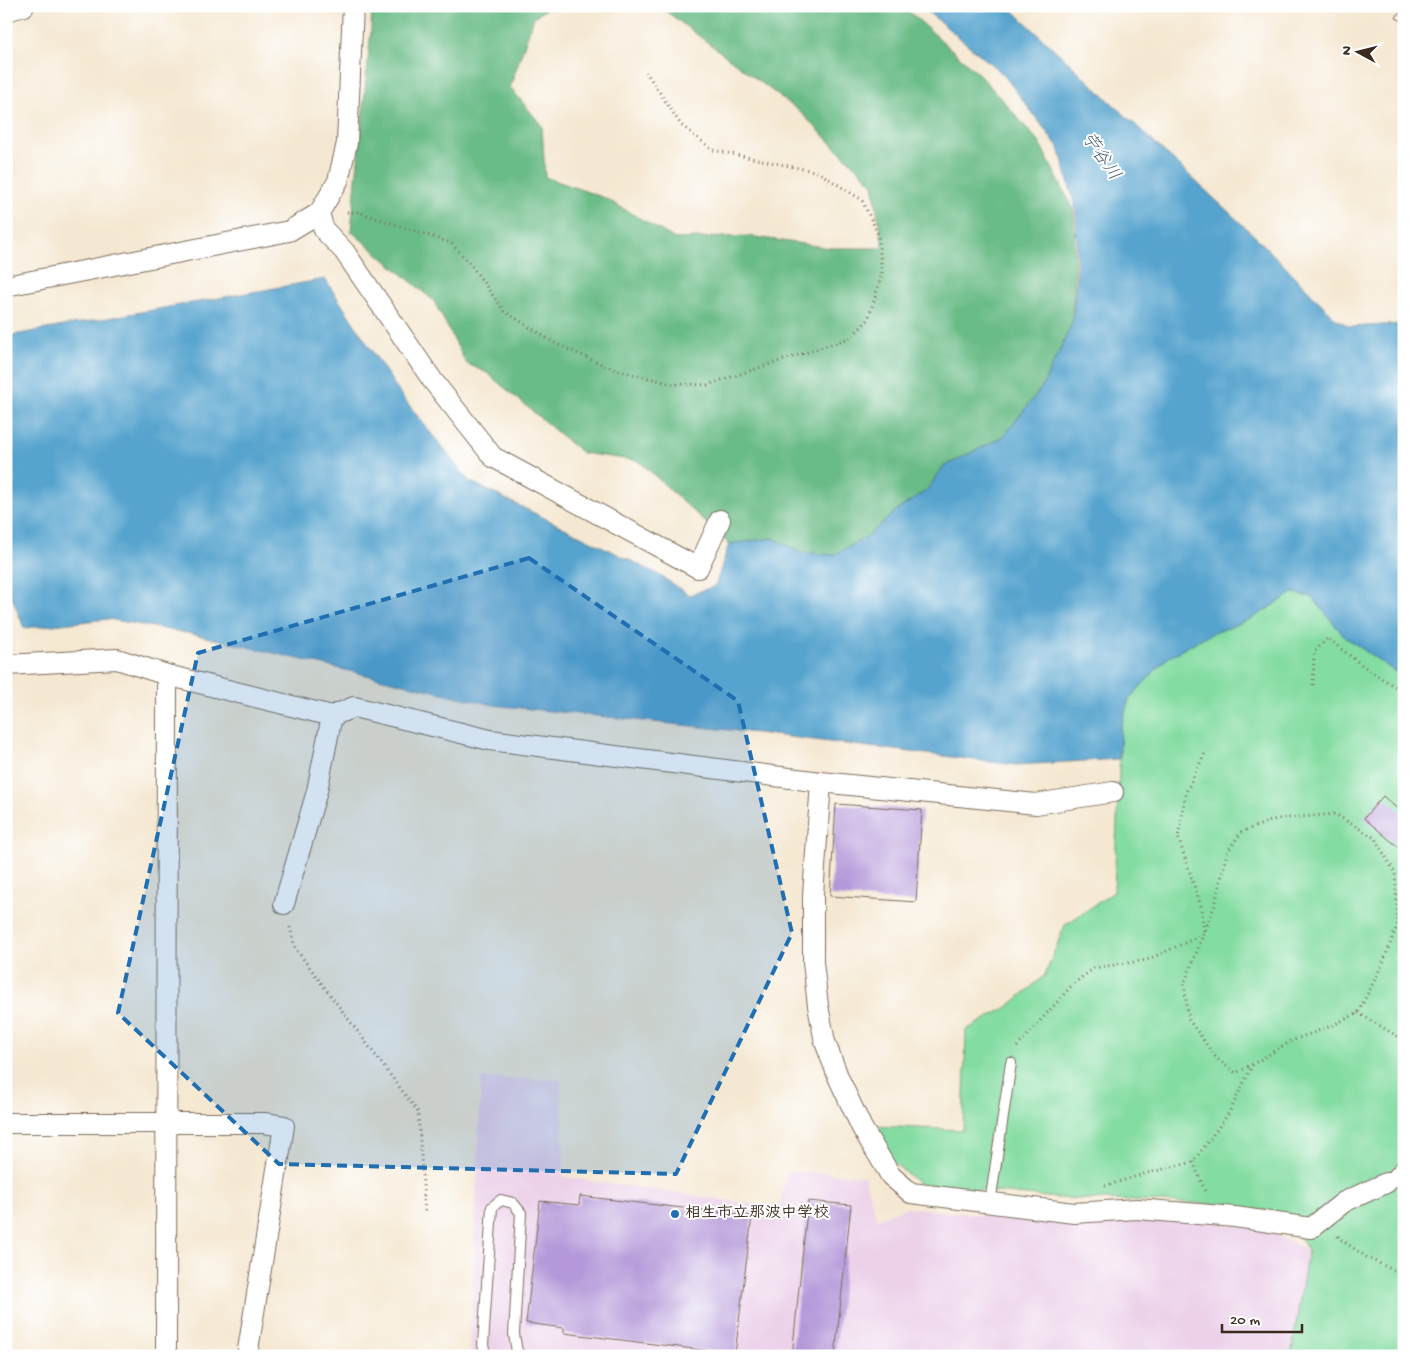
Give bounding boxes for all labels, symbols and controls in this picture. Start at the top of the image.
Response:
north arrow [1332,28,1382,78]
text: N [1339,45,1357,56]
water label: 苧谷川 [1076,128,1125,185]
place label: 相生市立那波中学校 [685,1203,829,1224]
marker: 相生市立那波中学校 [669,1208,681,1220]
scale bar [1222,1302,1302,1334]
text: 20 m [1230,1312,1260,1330]

